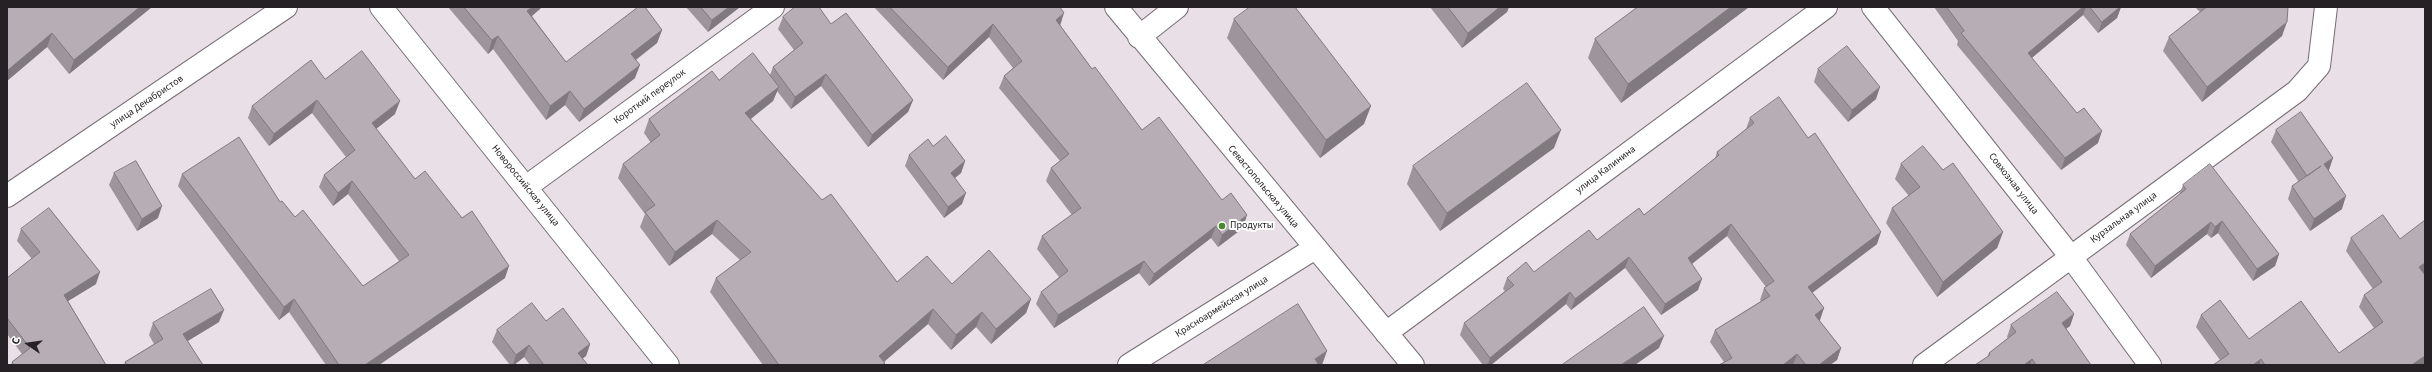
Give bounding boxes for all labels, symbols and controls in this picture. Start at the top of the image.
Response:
street label: Короткий переулок [612,67,688,127]
street label: улица Декабристов [108,73,186,131]
street label: Новороссийская улица [488,143,562,229]
street label: Севастопольская улица [1225,143,1301,231]
street label: улица Калинина [1574,144,1638,196]
street label: Совхозная улица [1985,151,2041,217]
street label: Курзальная улица [2088,190,2160,246]
place label: Продукты [1230,220,1273,232]
marker: Продукты [1217,221,1227,231]
street label: Красноармейская улица [1173,274,1271,340]
north arrow [8,324,48,364]
text: С [8,336,24,346]

